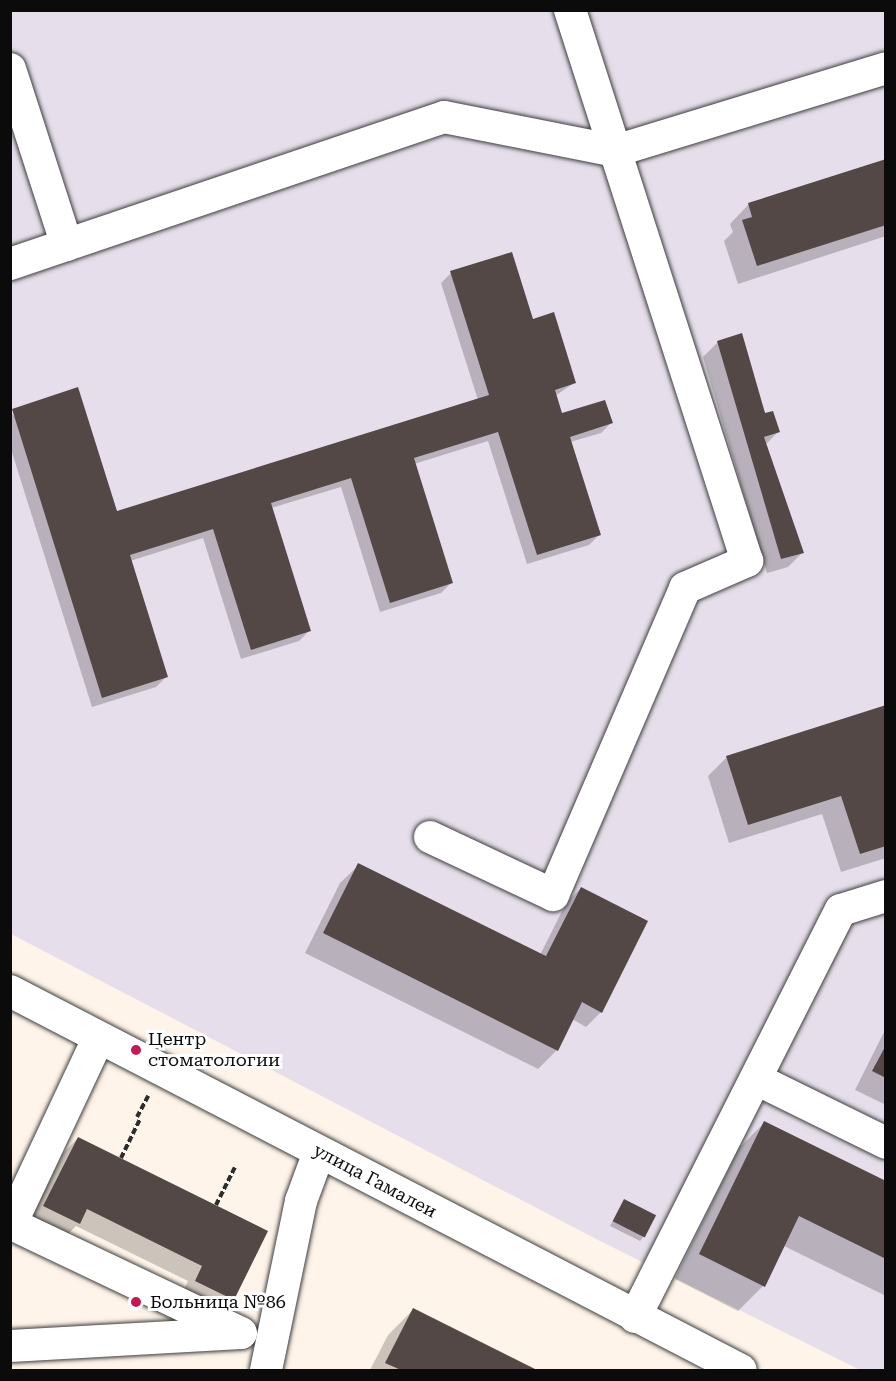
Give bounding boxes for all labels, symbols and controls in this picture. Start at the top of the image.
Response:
place label: Центр стоматологии [148,1029,280,1072]
marker: Центр стоматологии [129,1043,143,1057]
street label: улица Гамалеи [310,1139,440,1223]
place label: Больница №86 [150,1291,286,1313]
marker: Больница №86 [127,1293,145,1311]

